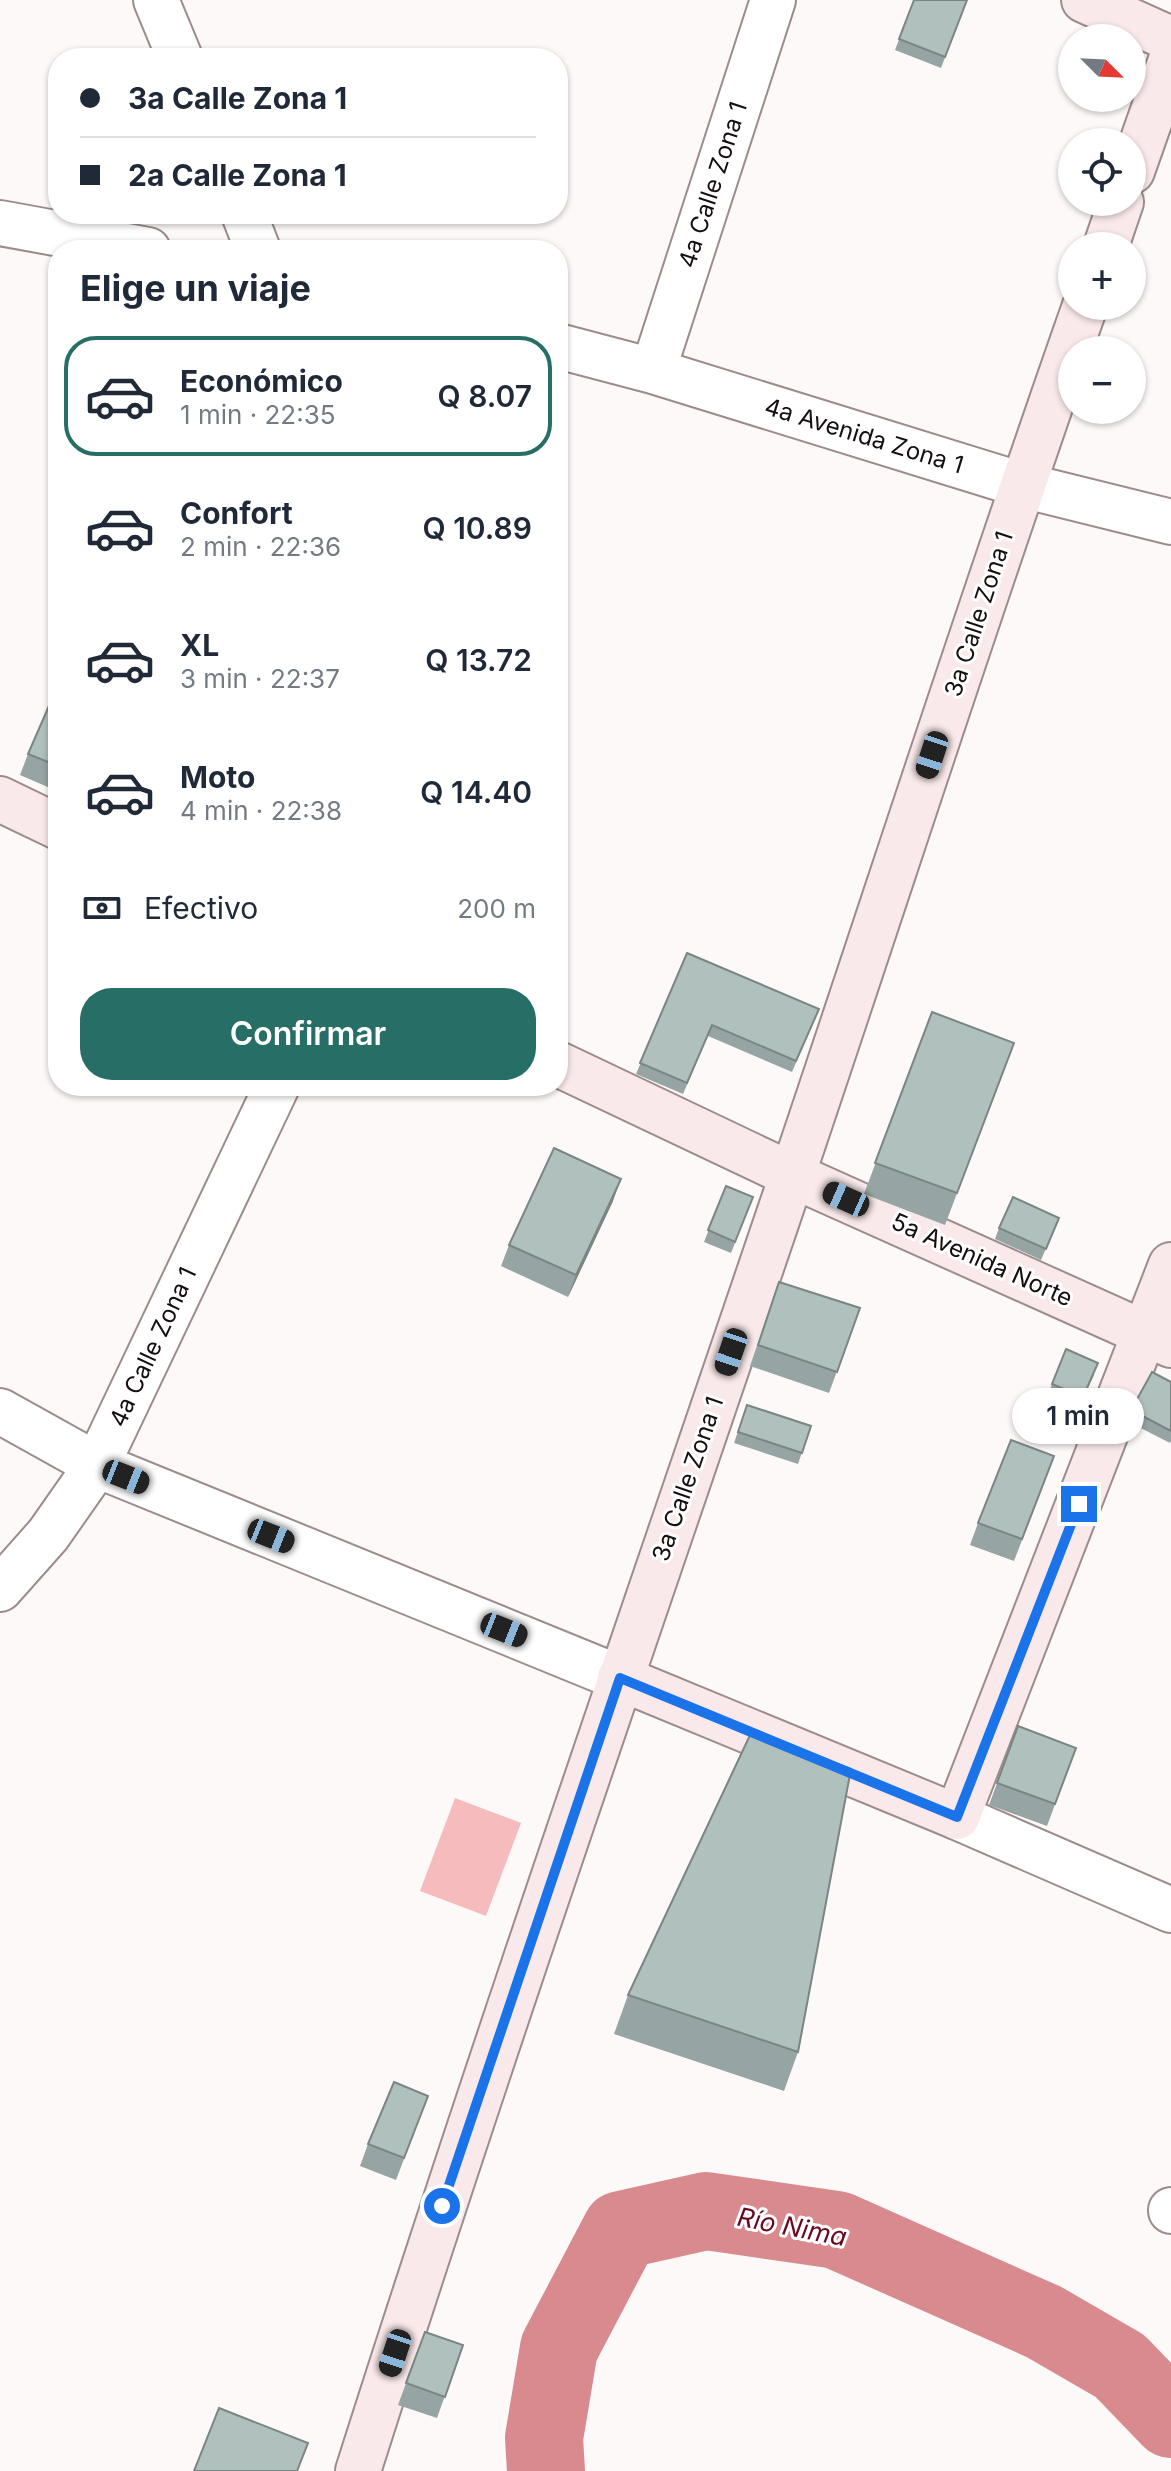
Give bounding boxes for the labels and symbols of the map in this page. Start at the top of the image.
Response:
north arrow [1058,24,1146,112]
street label: 4a Calle Zona 1 [672,98,753,271]
street label: 4a Avenida Zona 1 [761,392,967,480]
street label: 3a Calle Zona 1 [938,528,1019,700]
car [913,728,951,782]
car [819,1178,873,1220]
street label: 5a Avenida Norte [887,1207,1077,1312]
street label: 4a Calle Zona 1 [103,1262,202,1431]
car [712,1325,750,1379]
callout: 1 min [1013,1388,1145,1444]
street label: 3a Calle Zona 1 [646,1393,729,1565]
car [99,1457,153,1497]
route end [1061,1486,1097,1522]
car [244,1516,298,1556]
car [477,1610,531,1650]
route start [424,2188,460,2224]
water label: Río Nima [735,2201,849,2252]
car [376,2326,414,2380]

